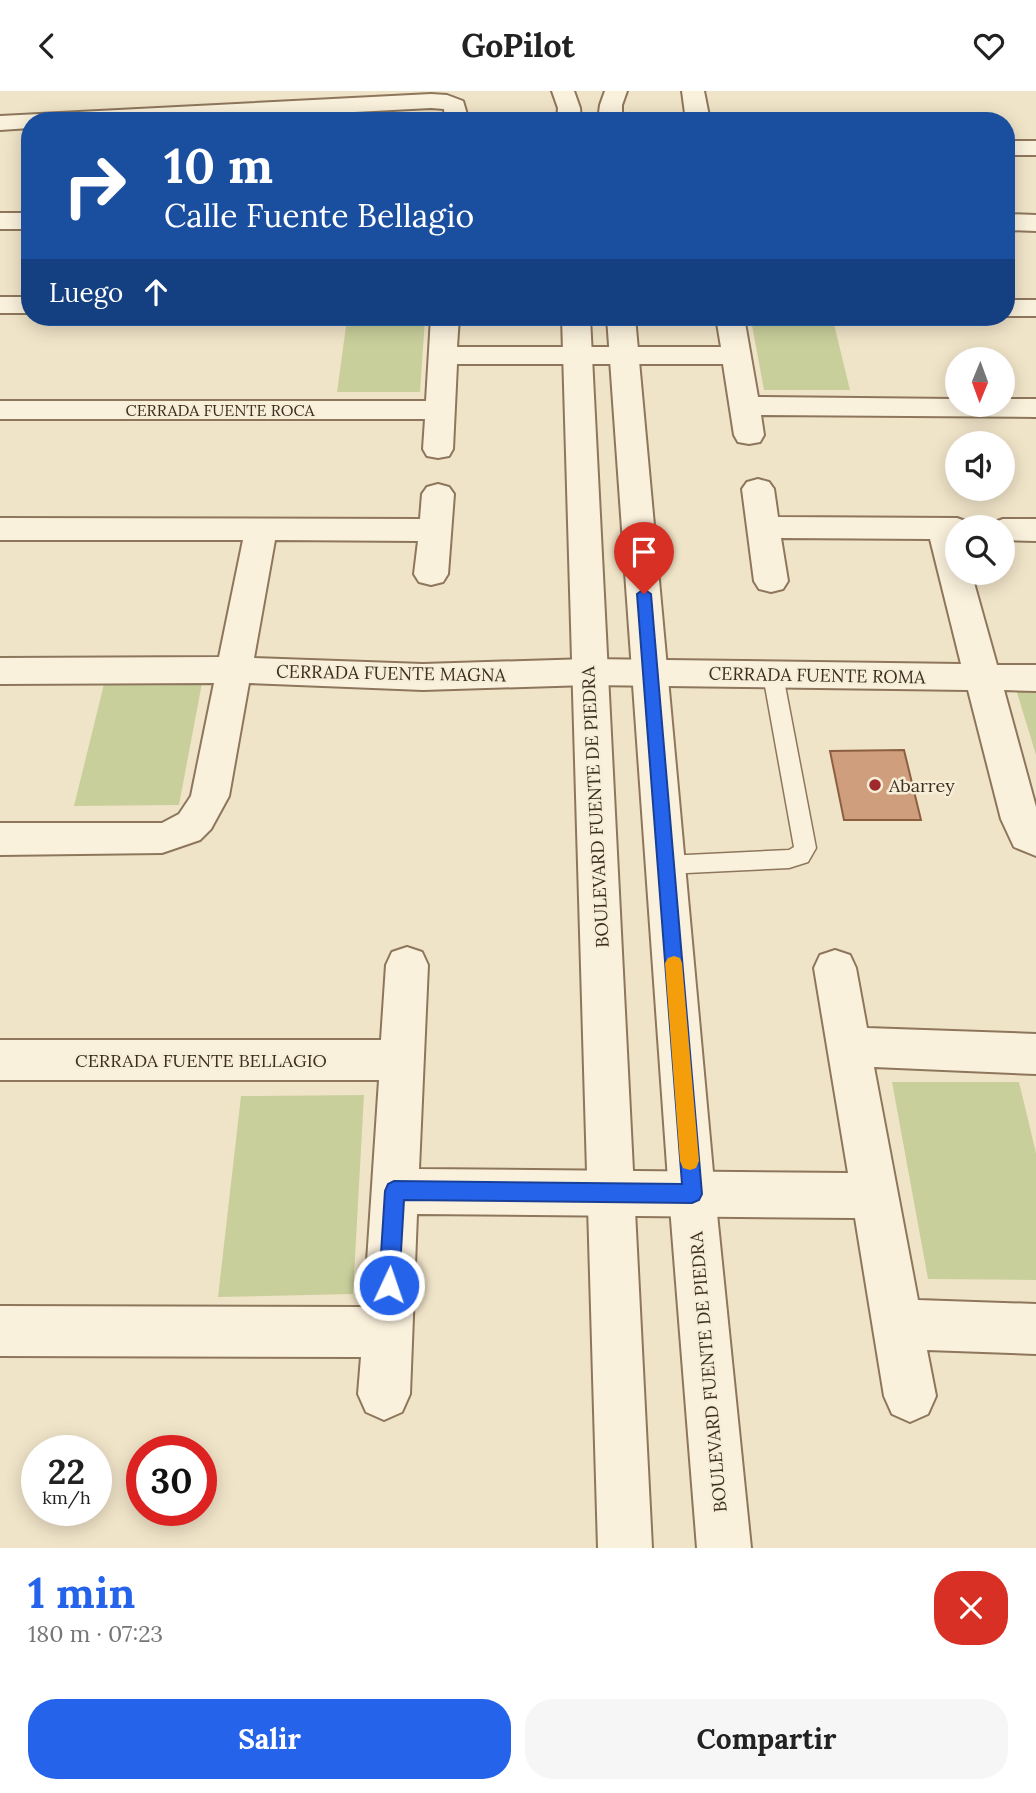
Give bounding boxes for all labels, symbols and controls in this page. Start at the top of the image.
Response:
text: GoPilot [461,25,575,66]
icon: back [28,27,66,65]
icon: heart [970,27,1008,65]
text: 10 m [164,134,273,196]
icon: right [49,140,140,231]
text: Calle Fuente Bellagio [164,195,474,236]
icon: ahead [137,273,175,311]
text: Luego [49,276,123,309]
north arrow [945,347,1015,417]
map controls [945,347,1015,585]
street label: CERRADA FUENTE ROCA [125,400,316,420]
button: sound [945,431,1015,501]
button: search [945,515,1015,585]
pin [614,522,674,594]
icon: arrive [625,533,663,571]
street label: CERRADA FUENTE MAGNA [276,659,507,687]
street label: CERRADA FUENTE ROMA [708,662,926,688]
street label: BOULEVARD FUENTE DE PIEDRA [576,665,614,948]
place label: Abarrey [888,774,955,797]
marker: Abarrey [867,777,883,793]
street label: CERRADA FUENTE BELLAGIO [75,1049,327,1072]
street label: BOULEVARD FUENTE DE PIEDRA [684,1230,732,1513]
position arrow [352,1248,426,1322]
speed limit sign: 30 [126,1435,217,1526]
text: 22 [48,1449,85,1494]
text: km/h [42,1486,91,1509]
text: 1 min [28,1566,135,1620]
button: close [934,1571,1008,1645]
text: 180 m · 07:23 [28,1619,163,1648]
button: Salir [28,1699,511,1779]
button: Compartir [525,1699,1008,1779]

